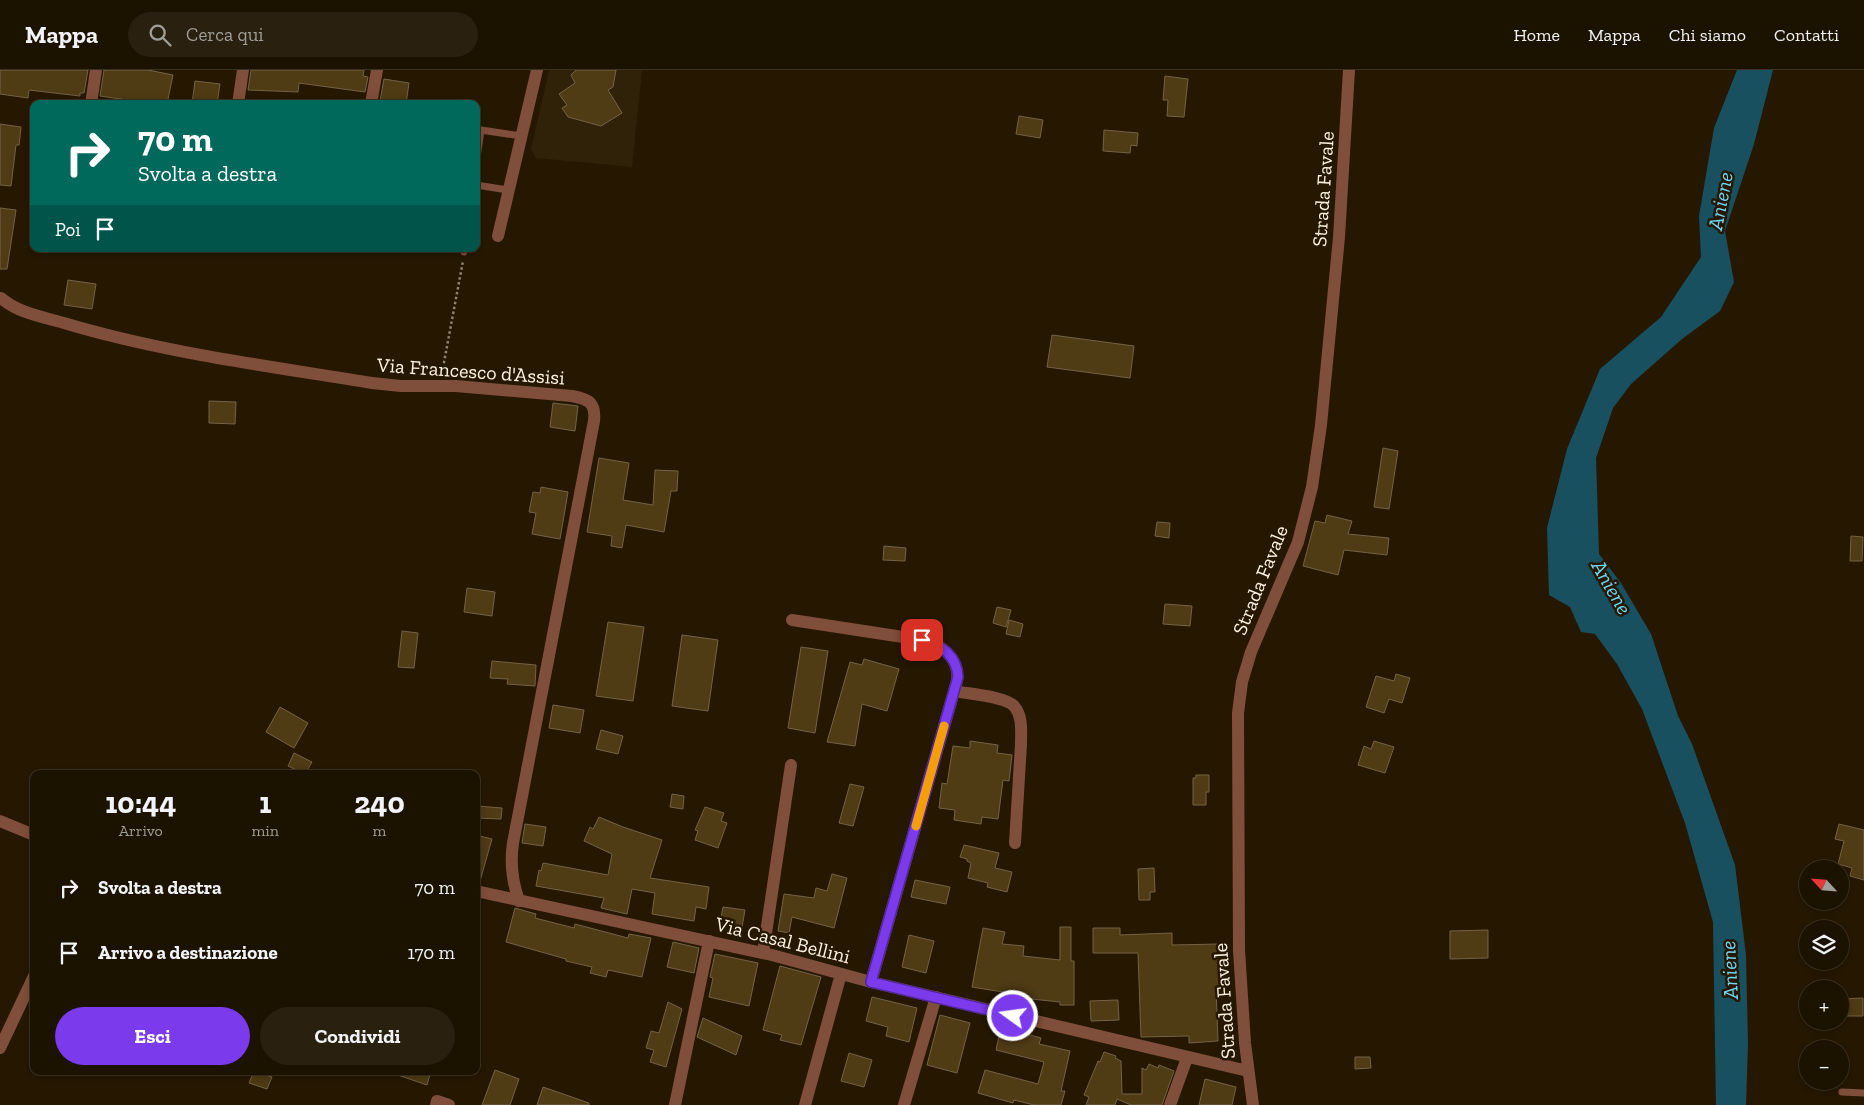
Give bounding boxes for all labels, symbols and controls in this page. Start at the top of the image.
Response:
search box [128,12,478,57]
text: Mappa [25,20,98,49]
icon: search [146,21,174,49]
text: Cerca qui [186,23,264,46]
text: Home [1514,24,1560,46]
text: Mappa [1588,24,1641,46]
text: Chi siamo [1669,24,1746,46]
text: Contatti [1774,24,1839,46]
text: 70 m [138,118,213,160]
icon: right [55,120,120,185]
street label: Strada Favale [1307,130,1339,248]
text: Svolta a destra [138,160,277,187]
water label: Aniene [1702,170,1738,233]
icon: arrive [91,215,119,243]
text: Poi [55,218,81,241]
street label: Via Francesco d'Assisi [375,352,566,390]
street label: Strada Favale [1227,522,1293,638]
water label: Aniene [1586,554,1638,619]
pin [901,619,943,661]
icon: arrive [908,626,936,654]
text: 10:44 [105,785,176,821]
text: 1 [259,785,271,821]
text: 240 [354,785,405,821]
text: Arrivo [119,821,163,840]
text: min [252,821,279,840]
text: m [373,821,386,840]
north arrow [1799,860,1849,910]
map controls [1799,860,1849,1090]
icon: right [55,874,83,902]
text: Svolta a destra [98,876,222,899]
text: 70 m [414,876,455,899]
street label: Via Casal Bellini [712,911,853,968]
button: layers [1799,920,1849,970]
icon: arrive [55,939,83,967]
water label: Aniene [1715,940,1743,1001]
text: Arrivo a destinazione [98,941,278,964]
text: 170 m [407,941,455,964]
street label: Strada Favale [1208,942,1240,1060]
button: + [1799,980,1849,1030]
position arrow [986,989,1038,1041]
button: Esci [55,1007,250,1065]
button: Condividi [260,1007,455,1065]
button: − [1799,1040,1849,1090]

